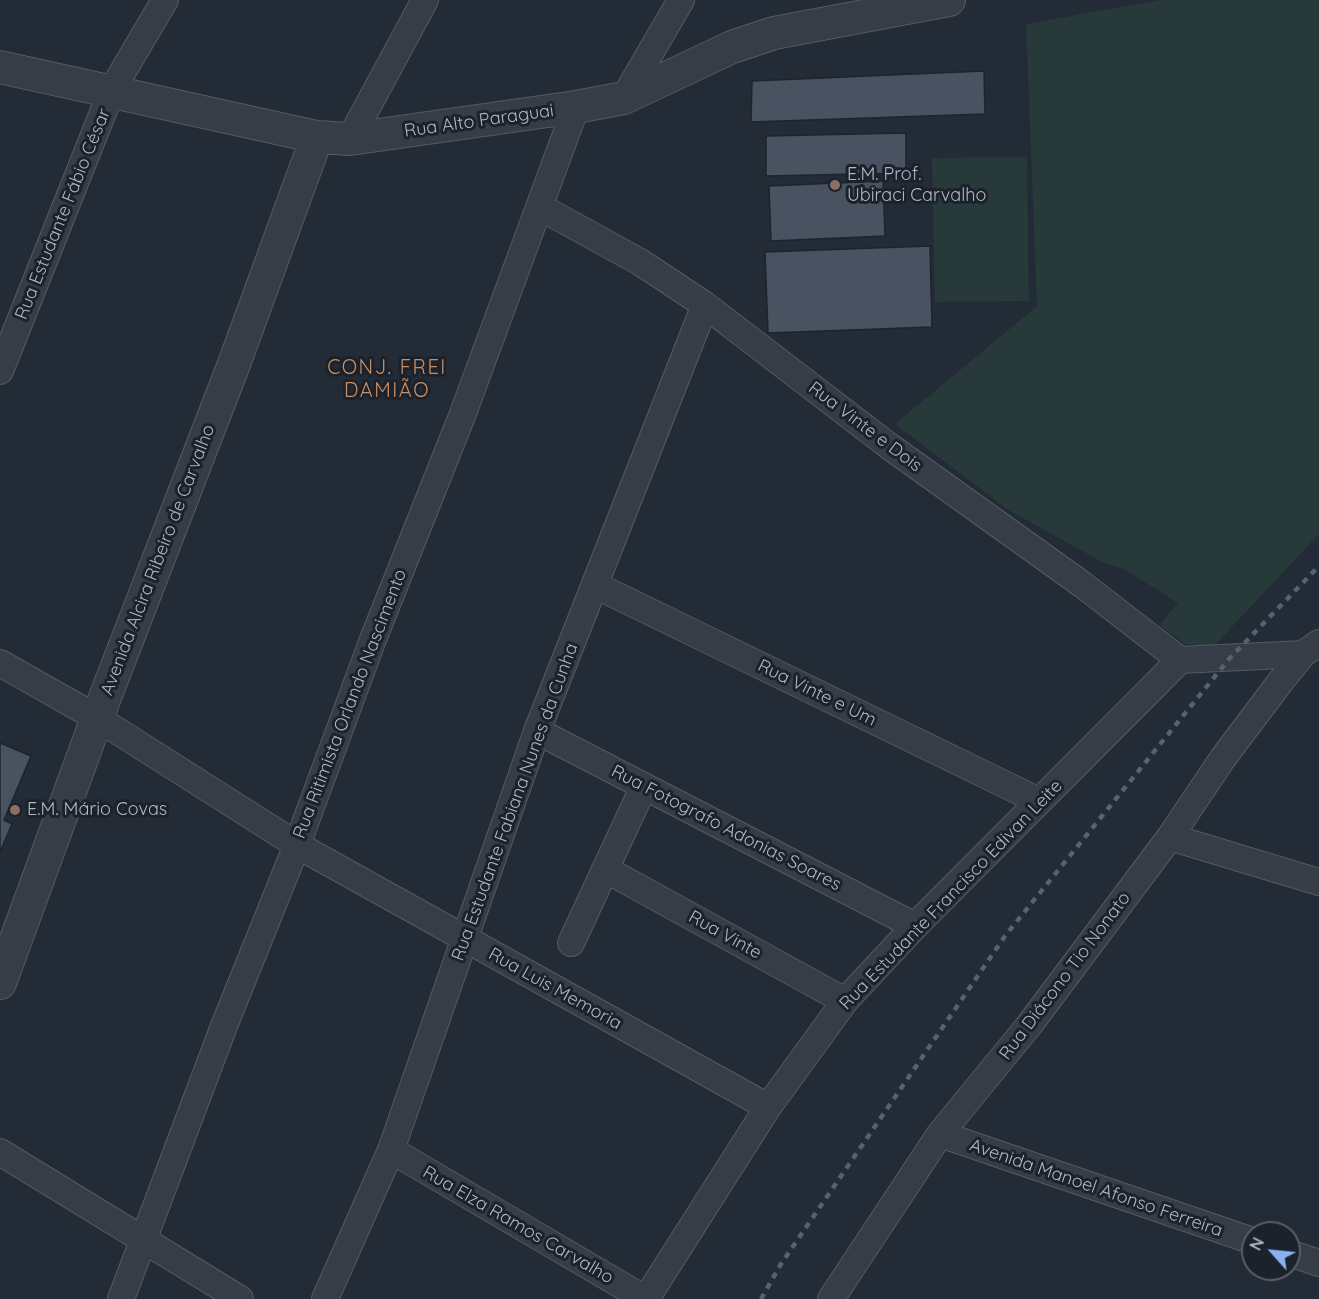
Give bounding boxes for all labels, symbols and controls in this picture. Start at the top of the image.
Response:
street label: Rua Alto Paraguai [403,100,555,142]
street label: Rua Estudante Fábio César [11,105,115,323]
place label: E.M. Prof. Ubiraci Carvalho [847,164,986,207]
marker: E.M. Prof. Ubiraci Carvalho [828,178,842,192]
district label: CONJ. FREI DAMIÃO [327,356,447,403]
street label: Rua Vinte e Dois [804,377,926,477]
street label: Avenida Alcira Ribeiro de Carvalho [96,422,220,698]
street label: Rua Ritimista Orlando Nascimento [289,566,411,842]
street label: Rua Estudante Fabiana Nunes da Cunha [447,640,583,964]
street label: Rua Vinte e Um [754,655,880,731]
street label: Rua Fotografo Adonias Soares [607,760,845,896]
street label: Rua Estudante Francisco Edivan Leite [835,775,1067,1015]
place label: E.M. Mário Covas [27,799,167,821]
marker: E.M. Mário Covas [8,803,22,817]
street label: Rua Diácono Tio Nonato [995,888,1135,1064]
street label: Rua Vinte [685,906,765,964]
street label: Rua Luis Memoria [485,943,625,1035]
street label: Avenida Manoel Afonso Ferreira [967,1134,1225,1242]
street label: Rua Elza Ramos Carvalho [419,1162,617,1288]
north arrow [1241,1221,1301,1281]
text: N [1245,1234,1268,1254]

